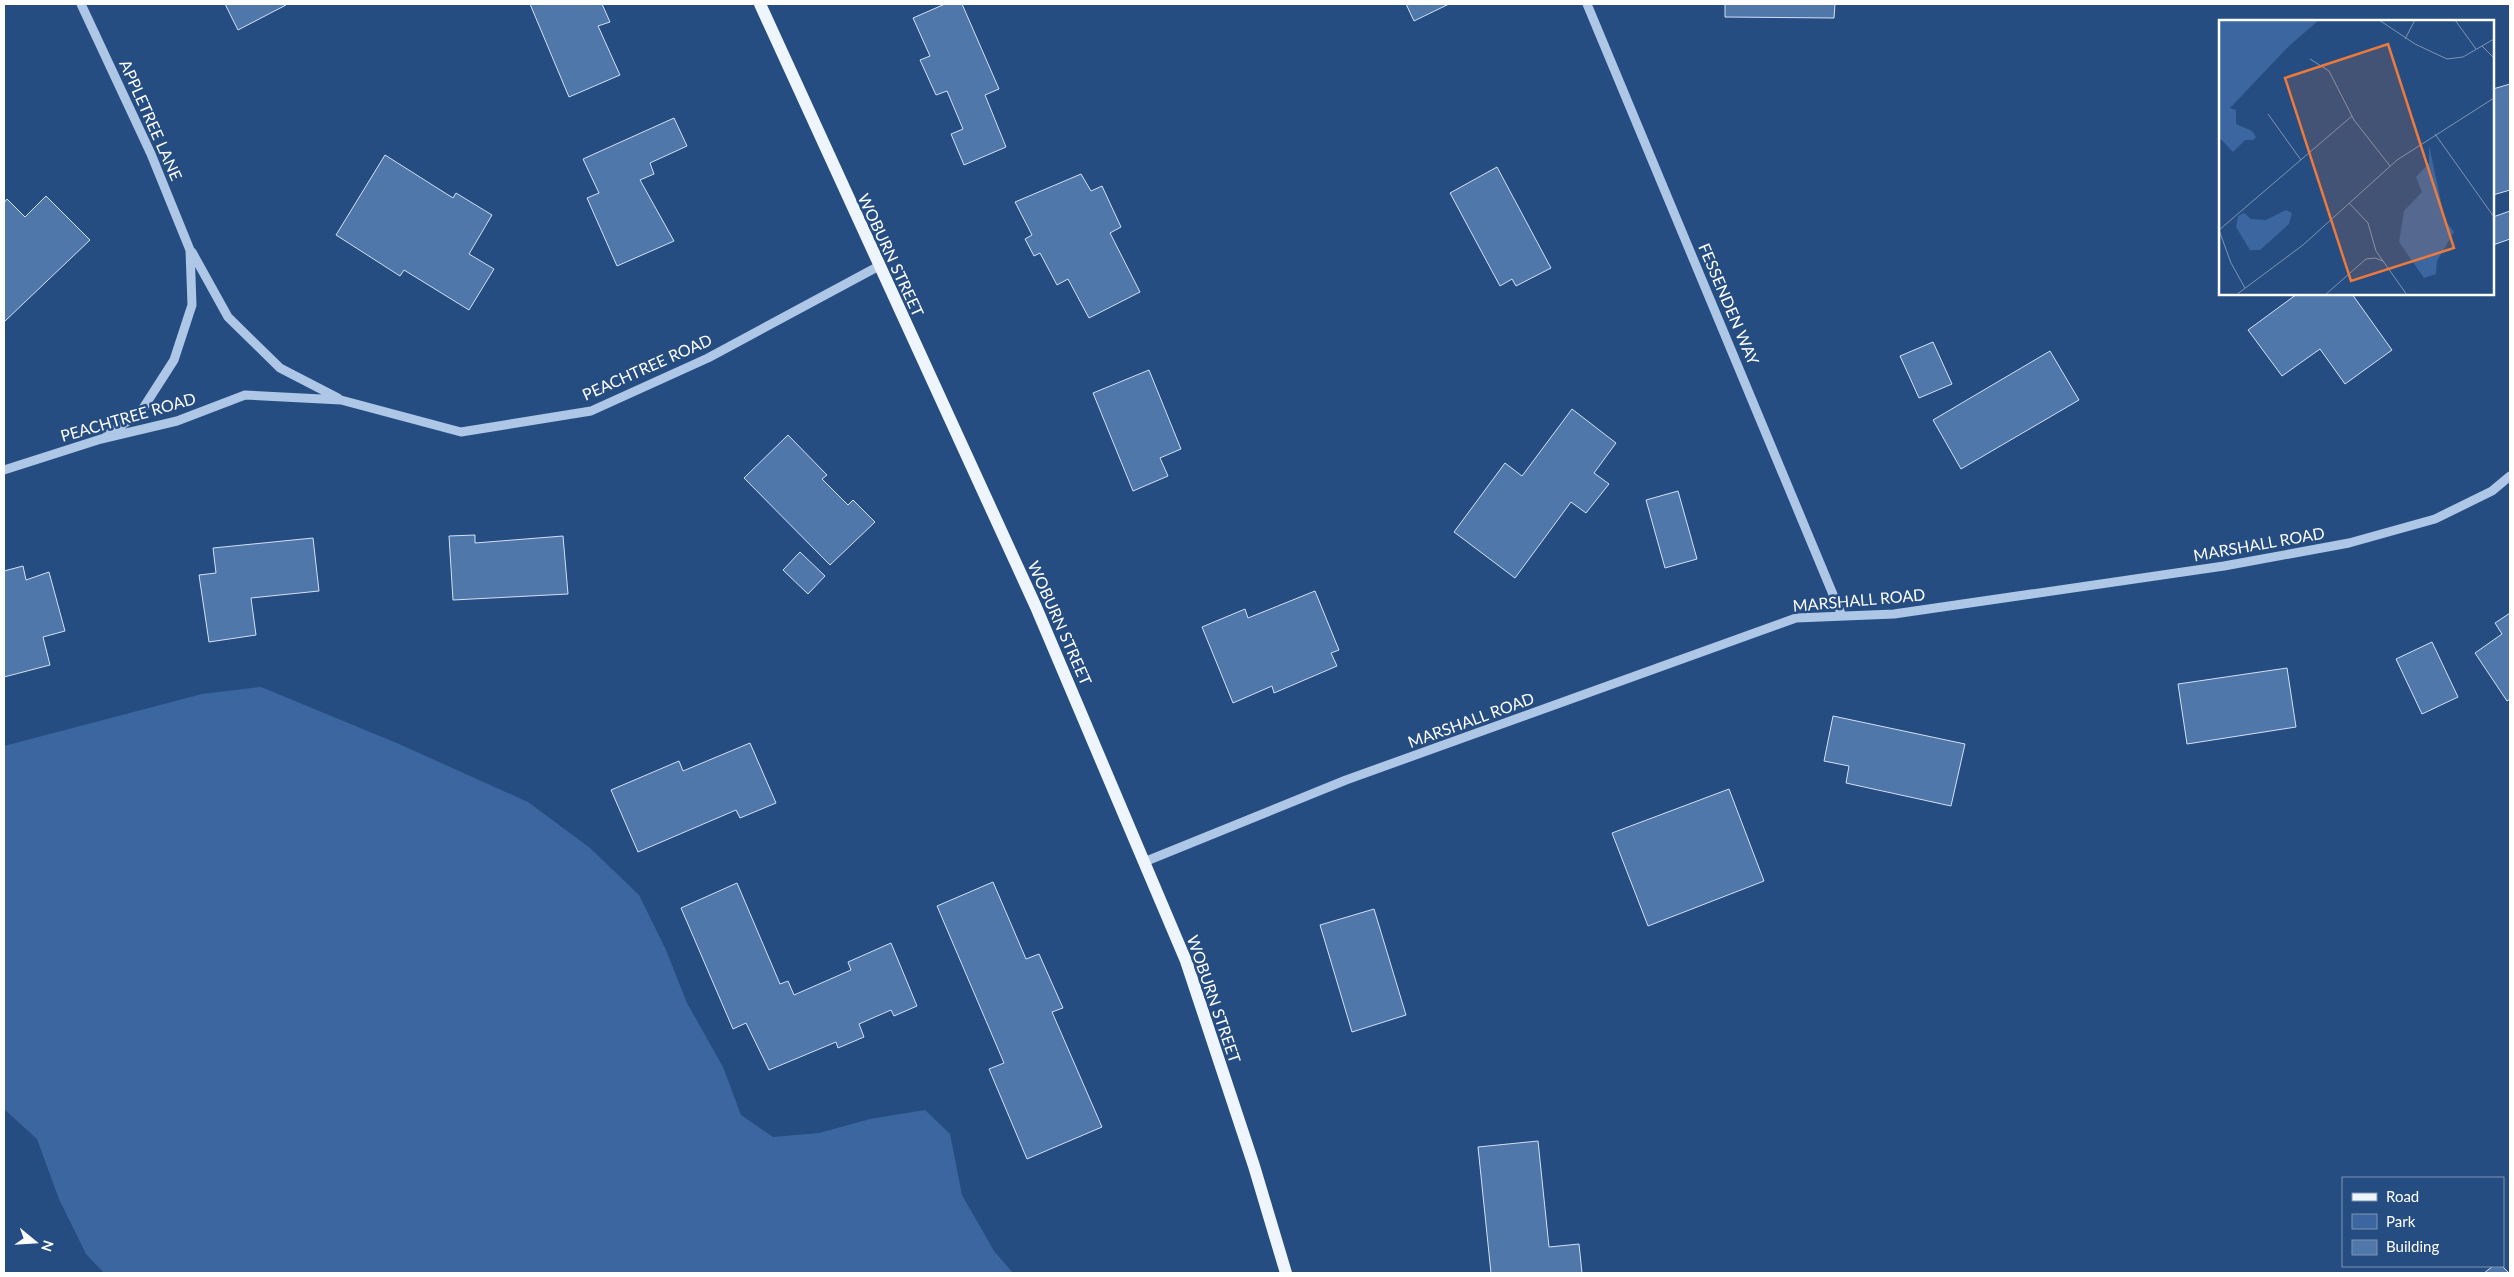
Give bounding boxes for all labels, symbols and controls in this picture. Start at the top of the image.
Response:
inset map [2219,20,2494,295]
street label: APPLETREE LANE [116,57,187,183]
street label: WOBURN STREET [855,190,929,320]
street label: FESSENDEN WAY [1695,240,1764,367]
street label: PEACHTREE ROAD [579,329,715,404]
street label: PEACHTREE ROAD [58,388,198,445]
street label: MARSHALL ROAD [2192,523,2326,564]
street label: WOBURN STREET [1025,558,1097,688]
street label: MARSHALL ROAD [1792,584,1926,615]
street label: MARSHALL ROAD [1405,688,1537,751]
street label: WOBURN STREET [1184,933,1245,1066]
legend [2342,1177,2504,1267]
text: Road [2386,1187,2419,1205]
text: Park [2386,1212,2416,1230]
north arrow [10,1217,60,1267]
text: Building [2386,1237,2439,1255]
text: N [38,1238,58,1254]

